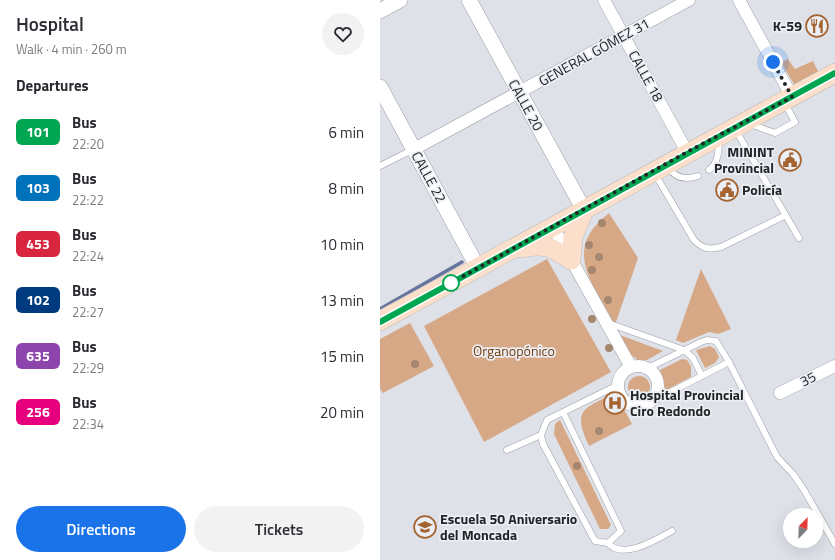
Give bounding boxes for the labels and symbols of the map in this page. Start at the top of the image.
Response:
street label: GENERAL GÓMEZ 31 [535,12,653,91]
restaurant icon: K-59 [804,13,830,39]
place label: K-59 [773,15,802,36]
street label: CALLE 18 [624,46,669,105]
your location [763,52,783,72]
street label: CALLE 20 [504,75,549,134]
place label: MININT Provincial [714,141,775,178]
street label: CALLE 22 [407,147,452,206]
public building icon: MININT Provincial [777,147,803,173]
public building icon: Policía [714,177,740,203]
place label: Policía [742,179,782,200]
unlabelled marker [442,274,460,292]
park label: Organopónico [473,340,555,361]
street label: 35 [796,366,820,391]
place label: Hospital Provincial Ciro Redondo [630,384,744,421]
hospital icon: Hospital Provincial Ciro Redondo [602,390,628,416]
place label: Escuela 50 Aniversario del Moncada [440,508,577,545]
north arrow [783,508,823,548]
school or university icon: Escuela 50 Aniversario del Moncada [412,514,438,540]

